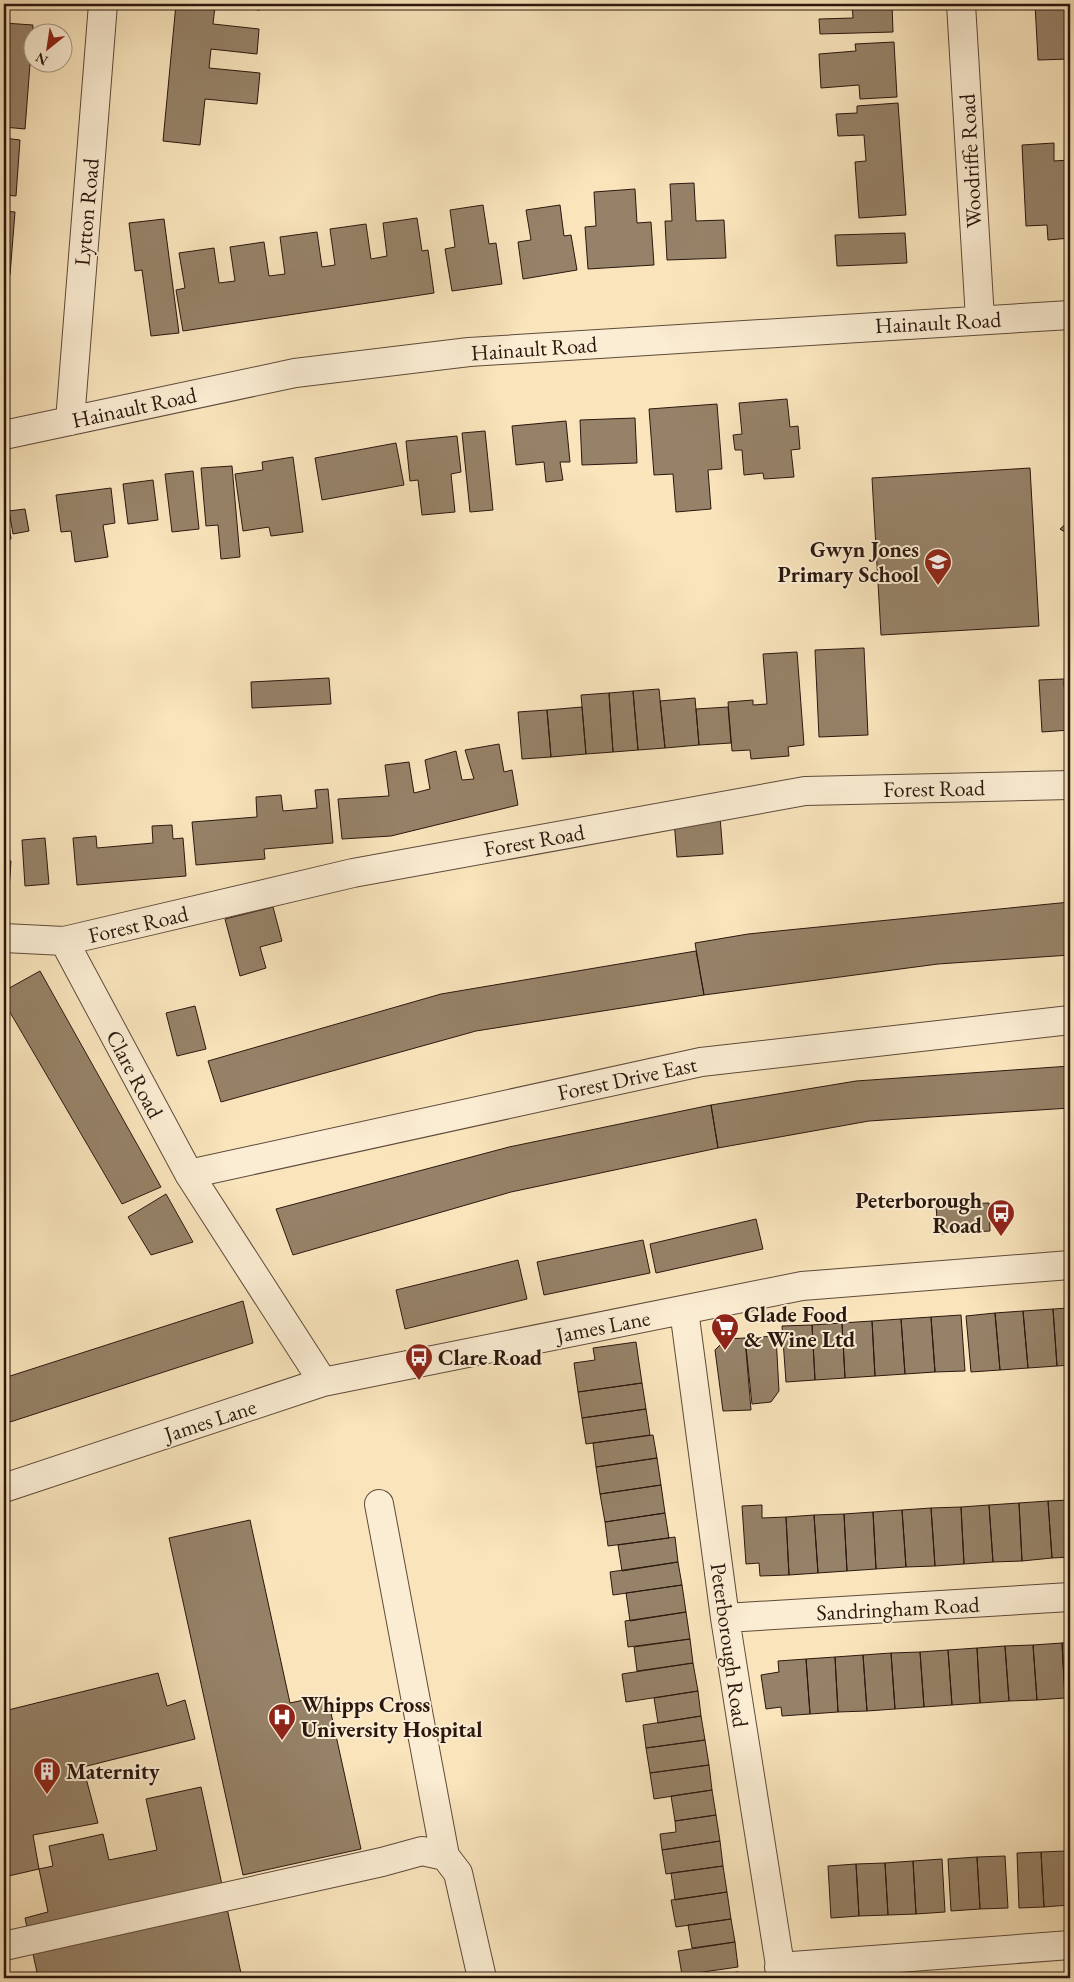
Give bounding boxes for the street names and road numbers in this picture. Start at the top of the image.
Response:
street label: Woodriffe Road [952,92,989,229]
street label: Lytton Road [67,156,106,267]
street label: Hainault Road [874,305,1003,340]
street label: Hainault Road [470,330,599,367]
street label: Hainault Road [69,380,200,435]
street label: Forest Road [883,773,986,804]
street label: Forest Road [481,817,588,864]
street label: Forest Road [85,899,192,950]
street label: Clare Road [99,1025,170,1124]
street label: Forest Drive East [555,1050,700,1107]
street label: James Lane [552,1303,653,1350]
street label: James Lane [158,1392,260,1450]
street label: Peterborough Road [704,1561,756,1730]
street label: Sandringham Road [816,1590,981,1627]

